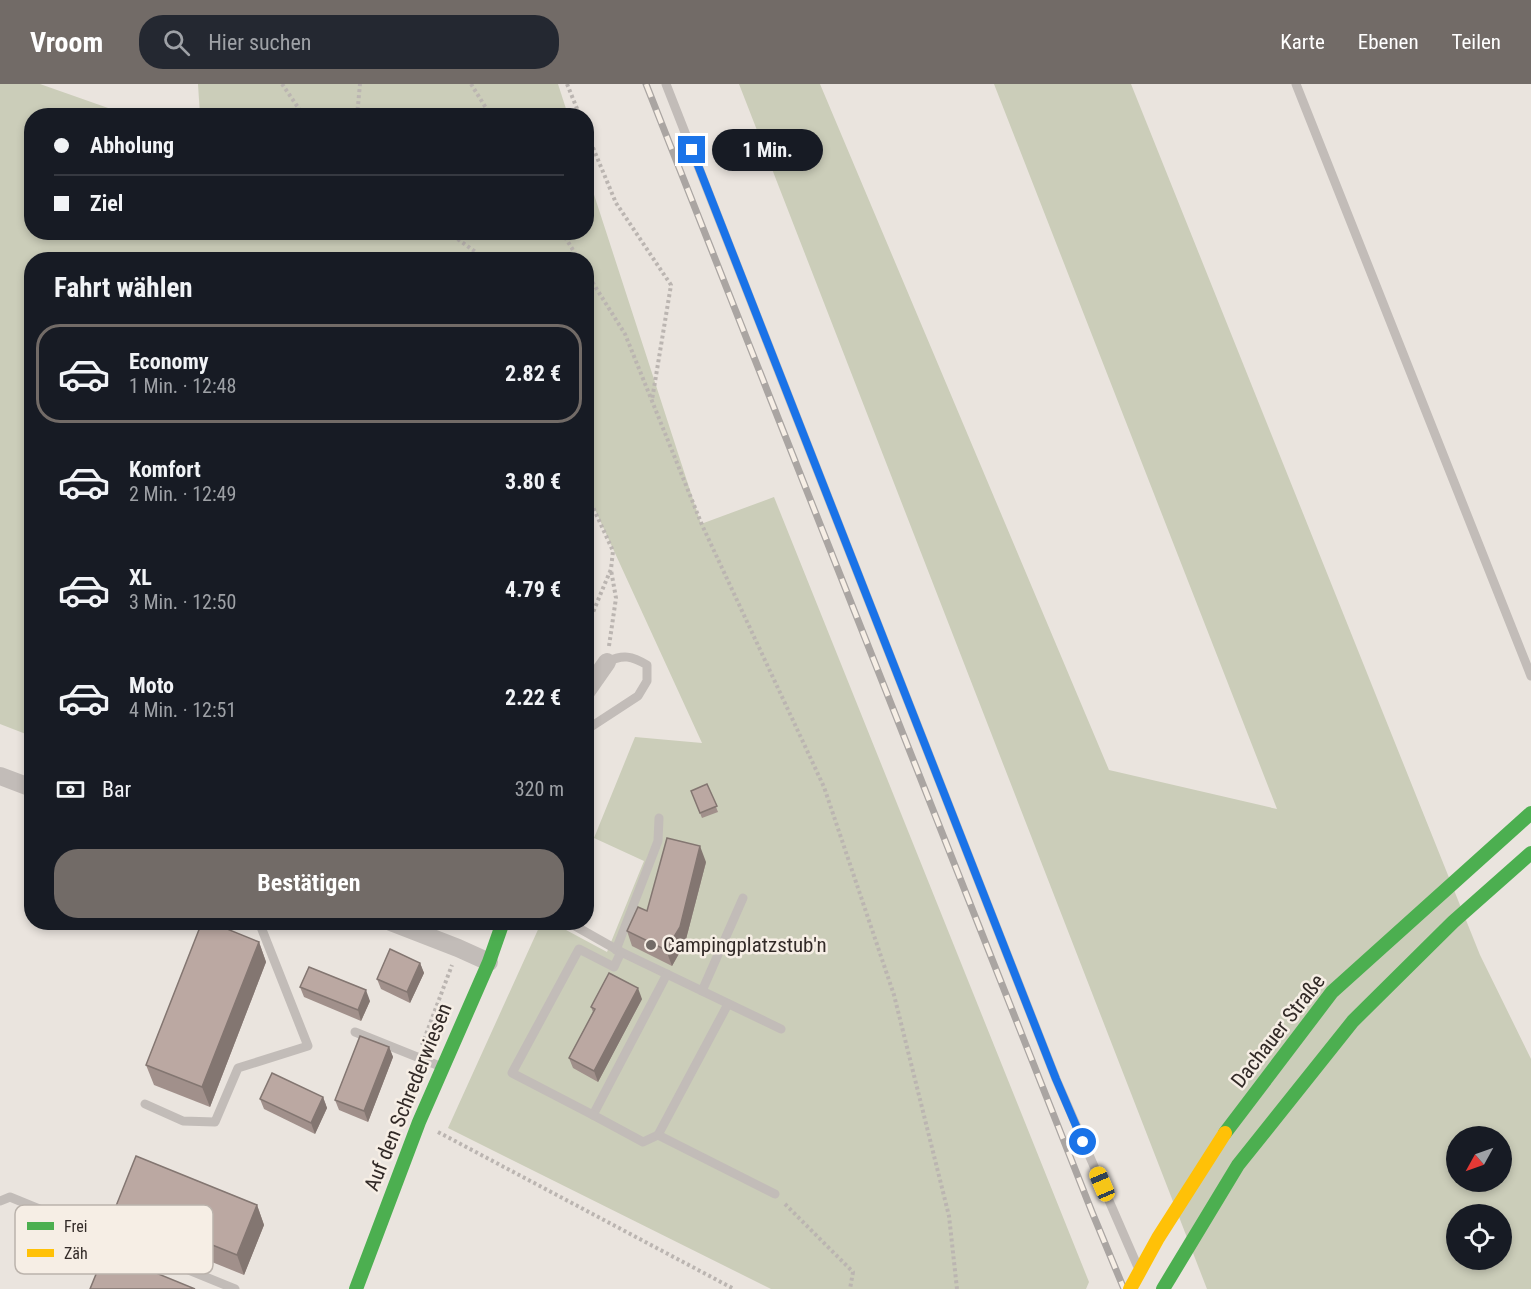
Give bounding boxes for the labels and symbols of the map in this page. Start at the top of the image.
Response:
callout: 1 Min. [713,129,824,171]
route end [678,136,705,163]
place label: Campingplatzstub'n [663,933,827,957]
marker: Campingplatzstub'n [644,938,658,952]
street label: Dachauer Straße [1226,969,1330,1092]
street label: Auf den Schrederwiesen [359,1000,457,1194]
north arrow [1446,1126,1512,1192]
route start [1069,1128,1096,1155]
car [1087,1164,1117,1204]
legend [15,1205,213,1274]
text: Frei [64,1217,87,1236]
text: Zäh [64,1244,88,1263]

